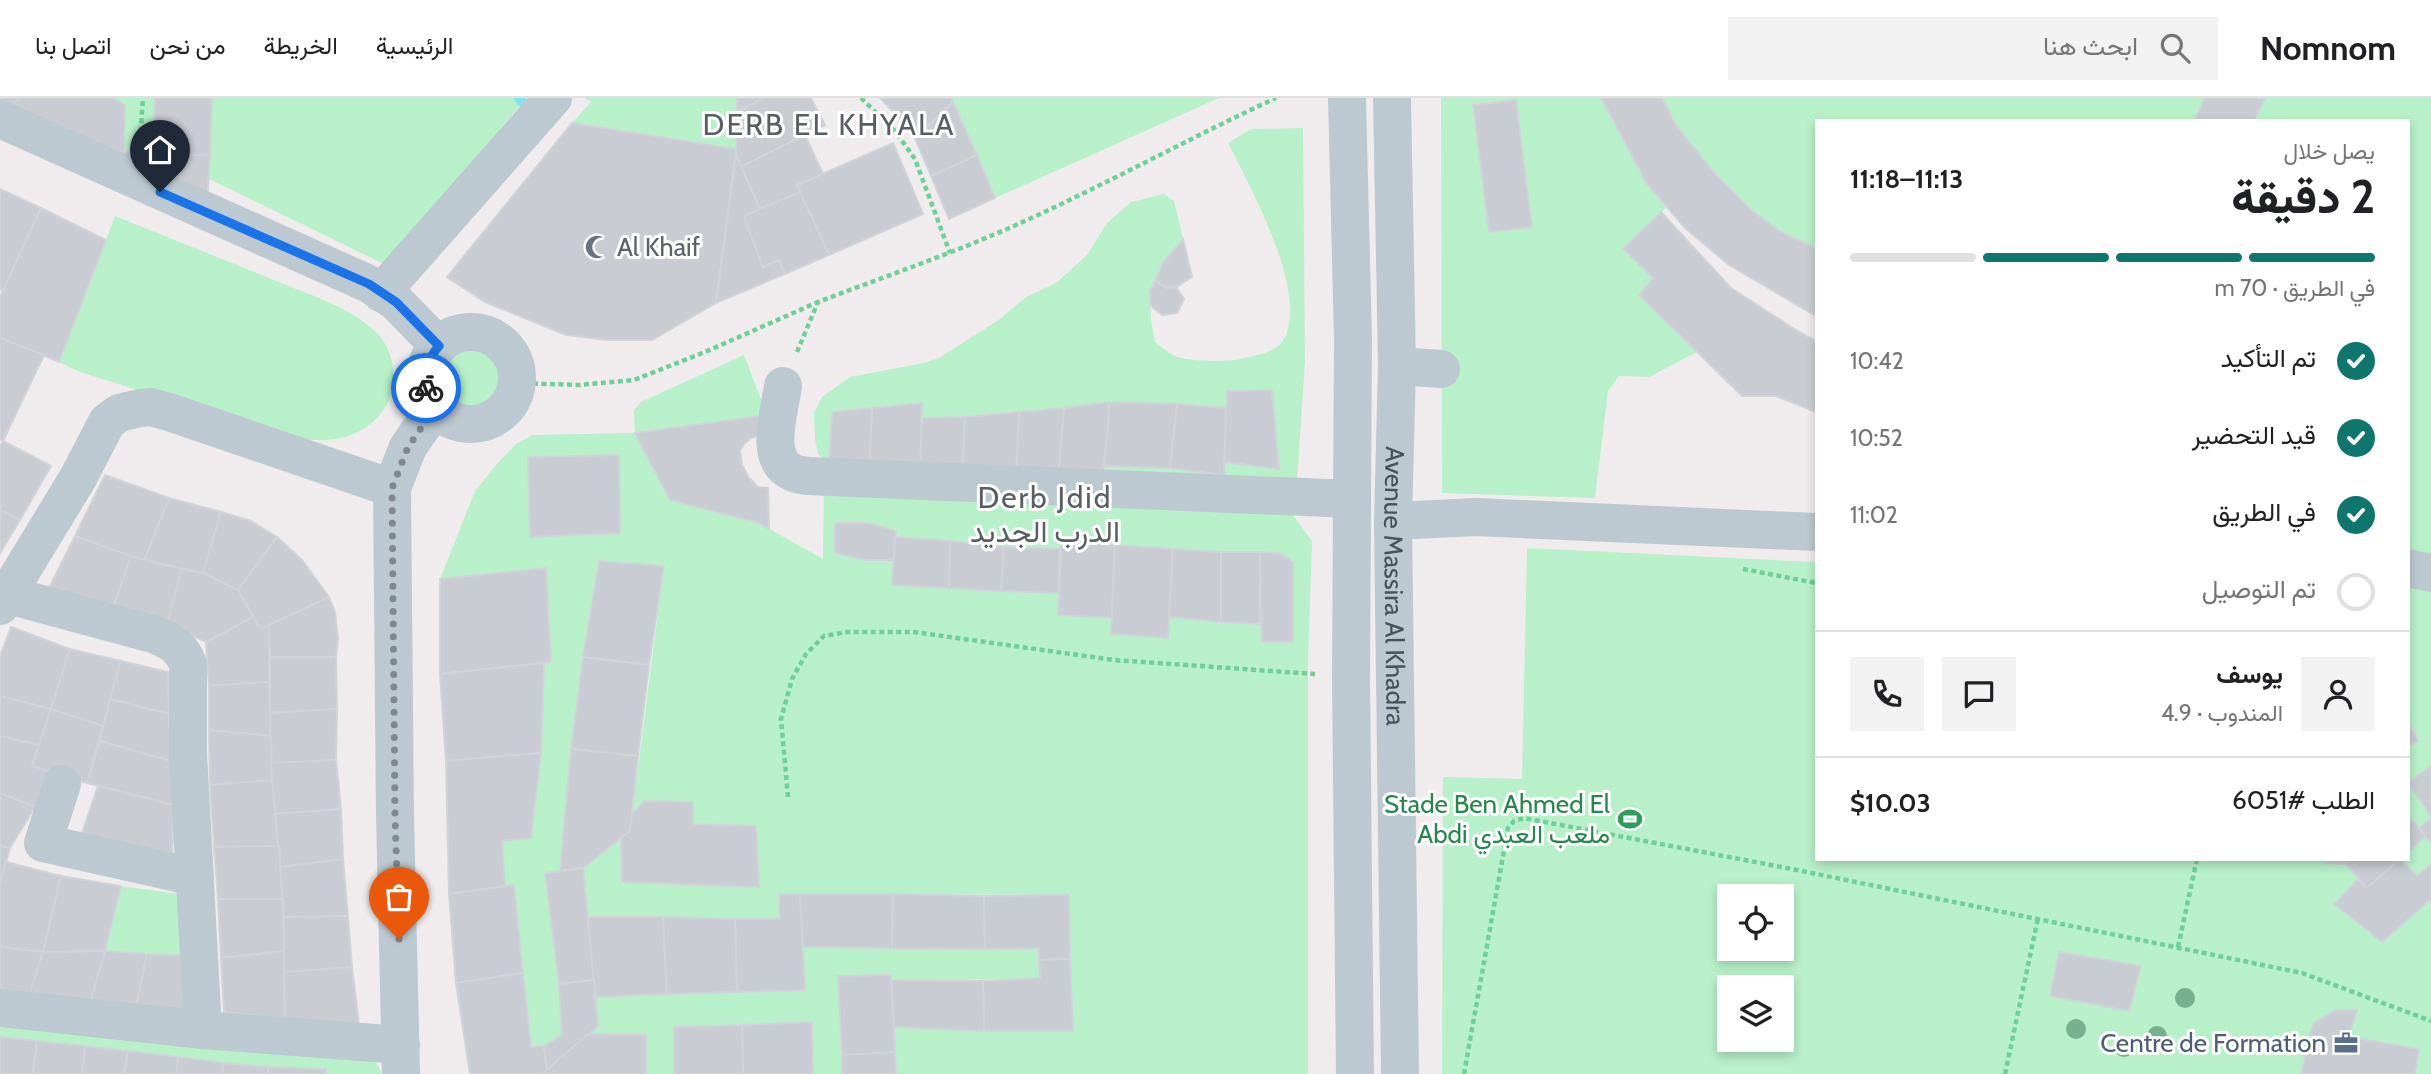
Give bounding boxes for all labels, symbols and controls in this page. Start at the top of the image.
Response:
search box [1728,17,2218,80]
text: Nomnom [2260,28,2396,68]
icon: search [2156,29,2194,67]
text: ابحث هنا [2043,30,2138,62]
text: اتصل بنا [35,31,112,60]
text: من نحن [150,31,226,60]
text: الخريطة [264,31,338,60]
text: الرئيسية [376,31,453,60]
district label: DERB EL KHYALA [703,106,955,143]
pin [130,120,190,192]
icon: home [141,131,179,169]
text: يصل خلال [2283,137,2375,165]
text: 11:13–11:18 [1850,163,1963,195]
text: 2 دقيقة [2231,169,2375,225]
place label: Al Khaif [617,231,701,263]
mosque icon: Al Khaif [583,233,611,261]
text: في الطريق · 70 m [2215,274,2375,302]
text: تم التأكيد [2221,342,2316,374]
icon: check [2337,342,2375,380]
text: 10:42 [1850,347,1904,375]
courier [391,353,461,423]
icon: bike [407,369,445,407]
text: قيد التحضير [2192,419,2316,451]
icon: check [2337,419,2375,457]
text: 10:52 [1850,424,1903,452]
street label: Avenue Massira Al Khadra [1377,446,1412,726]
district label: Derb Jdid الدرب الجديد [970,479,1120,550]
text: في الطريق [2212,496,2316,528]
icon: check [2337,496,2375,534]
text: 11:02 [1850,501,1898,529]
text: تم التوصيل [2202,573,2316,605]
button: phone [1850,657,1924,731]
button: chat [1942,657,2016,731]
button: person [2301,657,2375,731]
text: يوسف [2216,658,2283,690]
text: المندوب · 4.9 [2161,699,2283,727]
text: الطلب #6051 [2232,784,2375,816]
text: $10.03 [1850,787,1931,819]
place label: Stade Ben Ahmed El Abdi ملعب العبدي [1384,788,1610,855]
sports icon: Stade Ben Ahmed El Abdi ملعب العبدي [1616,805,1644,833]
pin [369,867,429,939]
icon: bag [380,878,418,916]
map controls [1717,884,1794,1052]
button: locate [1717,884,1794,961]
button: layers [1717,975,1794,1052]
place label: Centre de Formation [2100,1027,2326,1059]
office icon: Centre de Formation [2332,1029,2360,1057]

